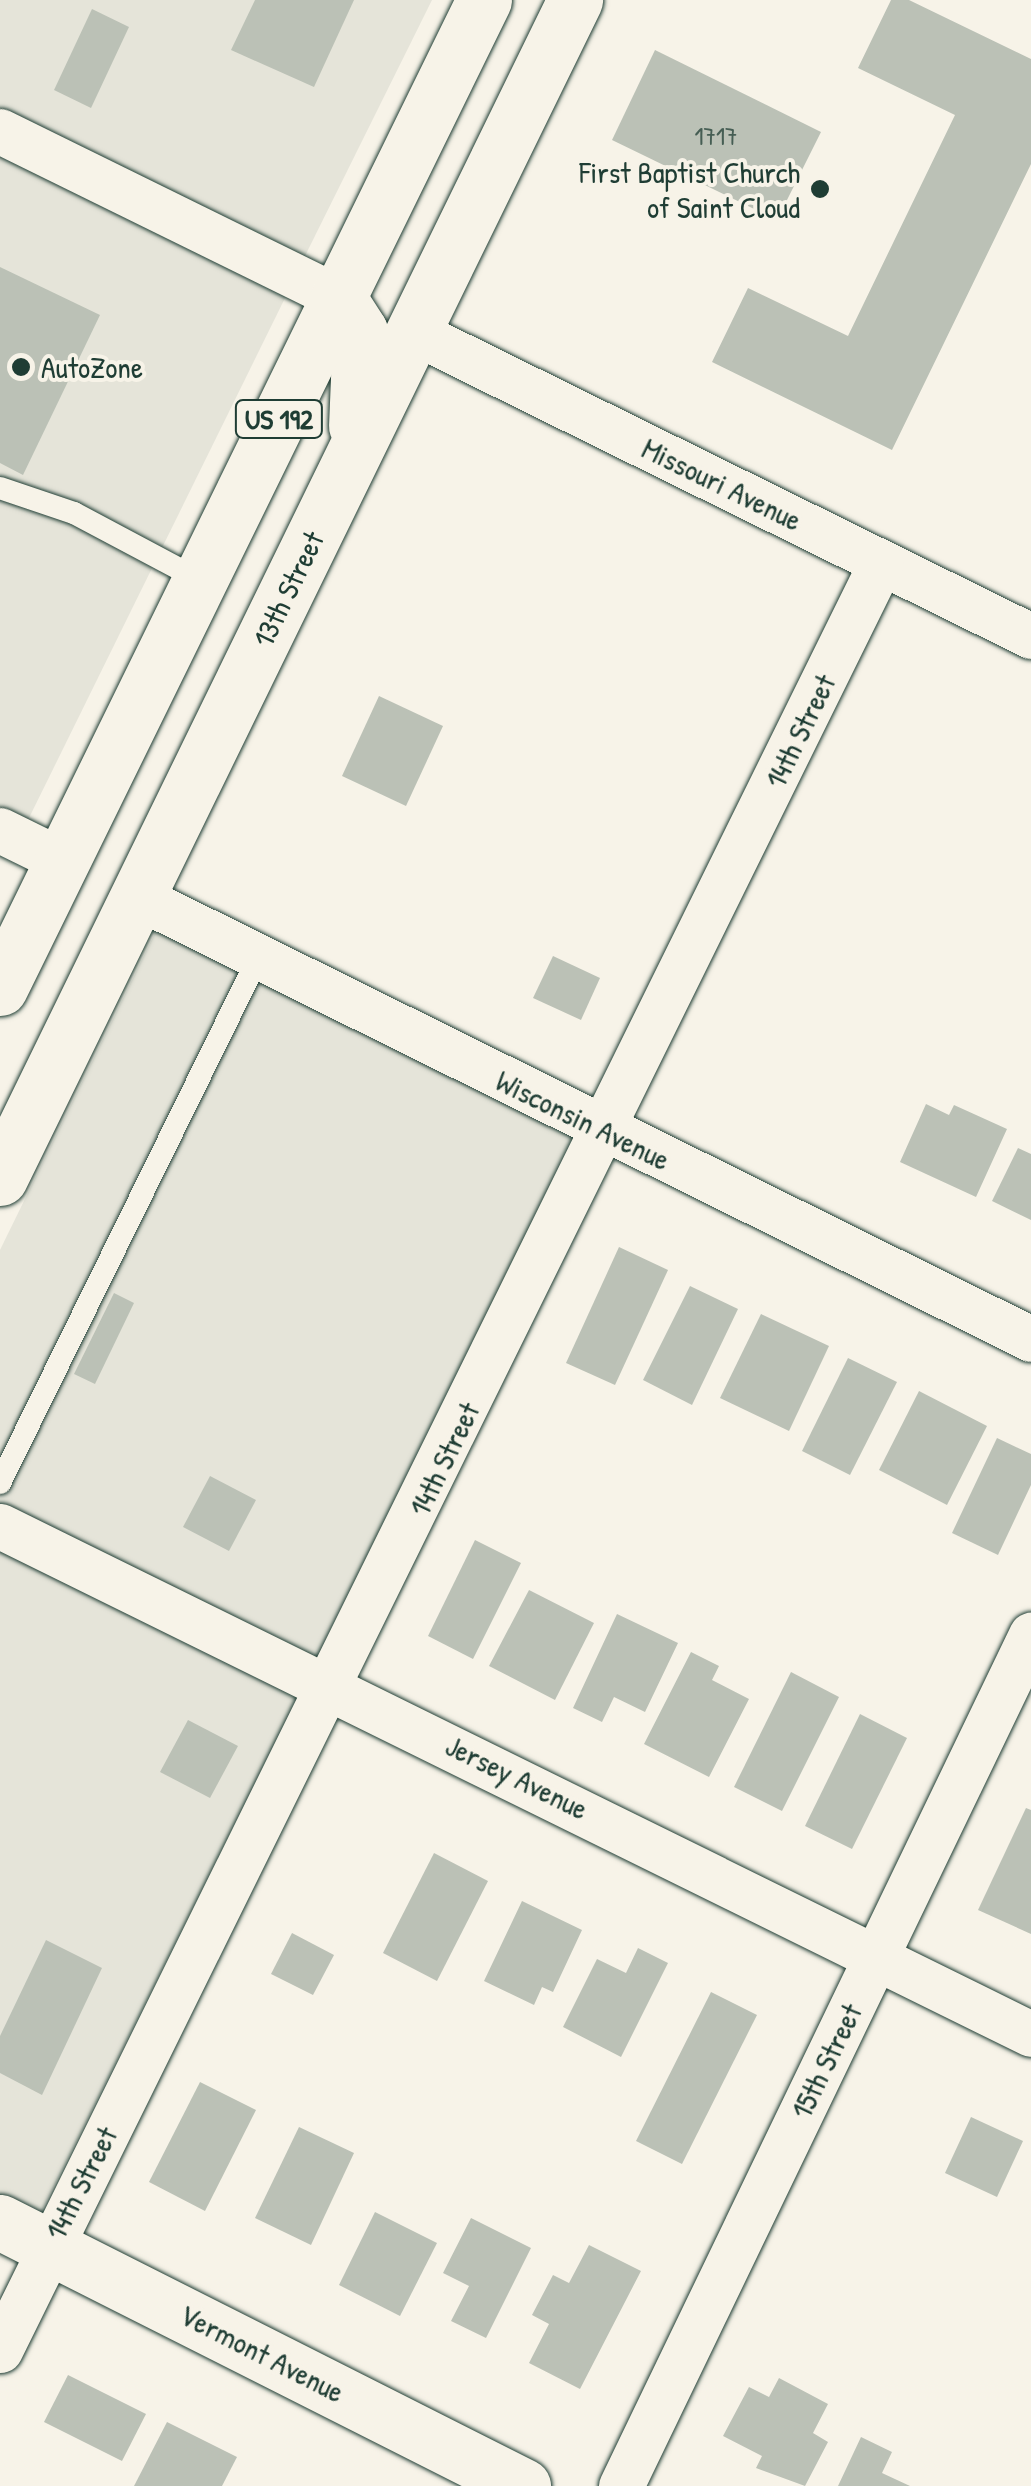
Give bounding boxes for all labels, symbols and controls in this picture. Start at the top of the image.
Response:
house number: 1717 [695,121,737,151]
place label: First Baptist Church of Saint Cloud [579,154,800,224]
marker: First Baptist Church of Saint Cloud [809,178,831,200]
place label: AutoZone [41,349,143,385]
marker: AutoZone [10,356,32,378]
road number: US 192 [234,396,324,442]
street label: Missouri Avenue [636,430,808,538]
street label: 13th Street [245,525,331,653]
street label: 14th Street [757,668,843,794]
street label: Wisconsin Avenue [490,1062,676,1178]
street label: 14th Street [401,1396,487,1522]
street label: Jersey Avenue [440,1727,594,1827]
street label: 15th Street [783,1998,869,2124]
street label: 14th Street [37,2121,125,2245]
street label: Vermont Avenue [174,2296,350,2410]

